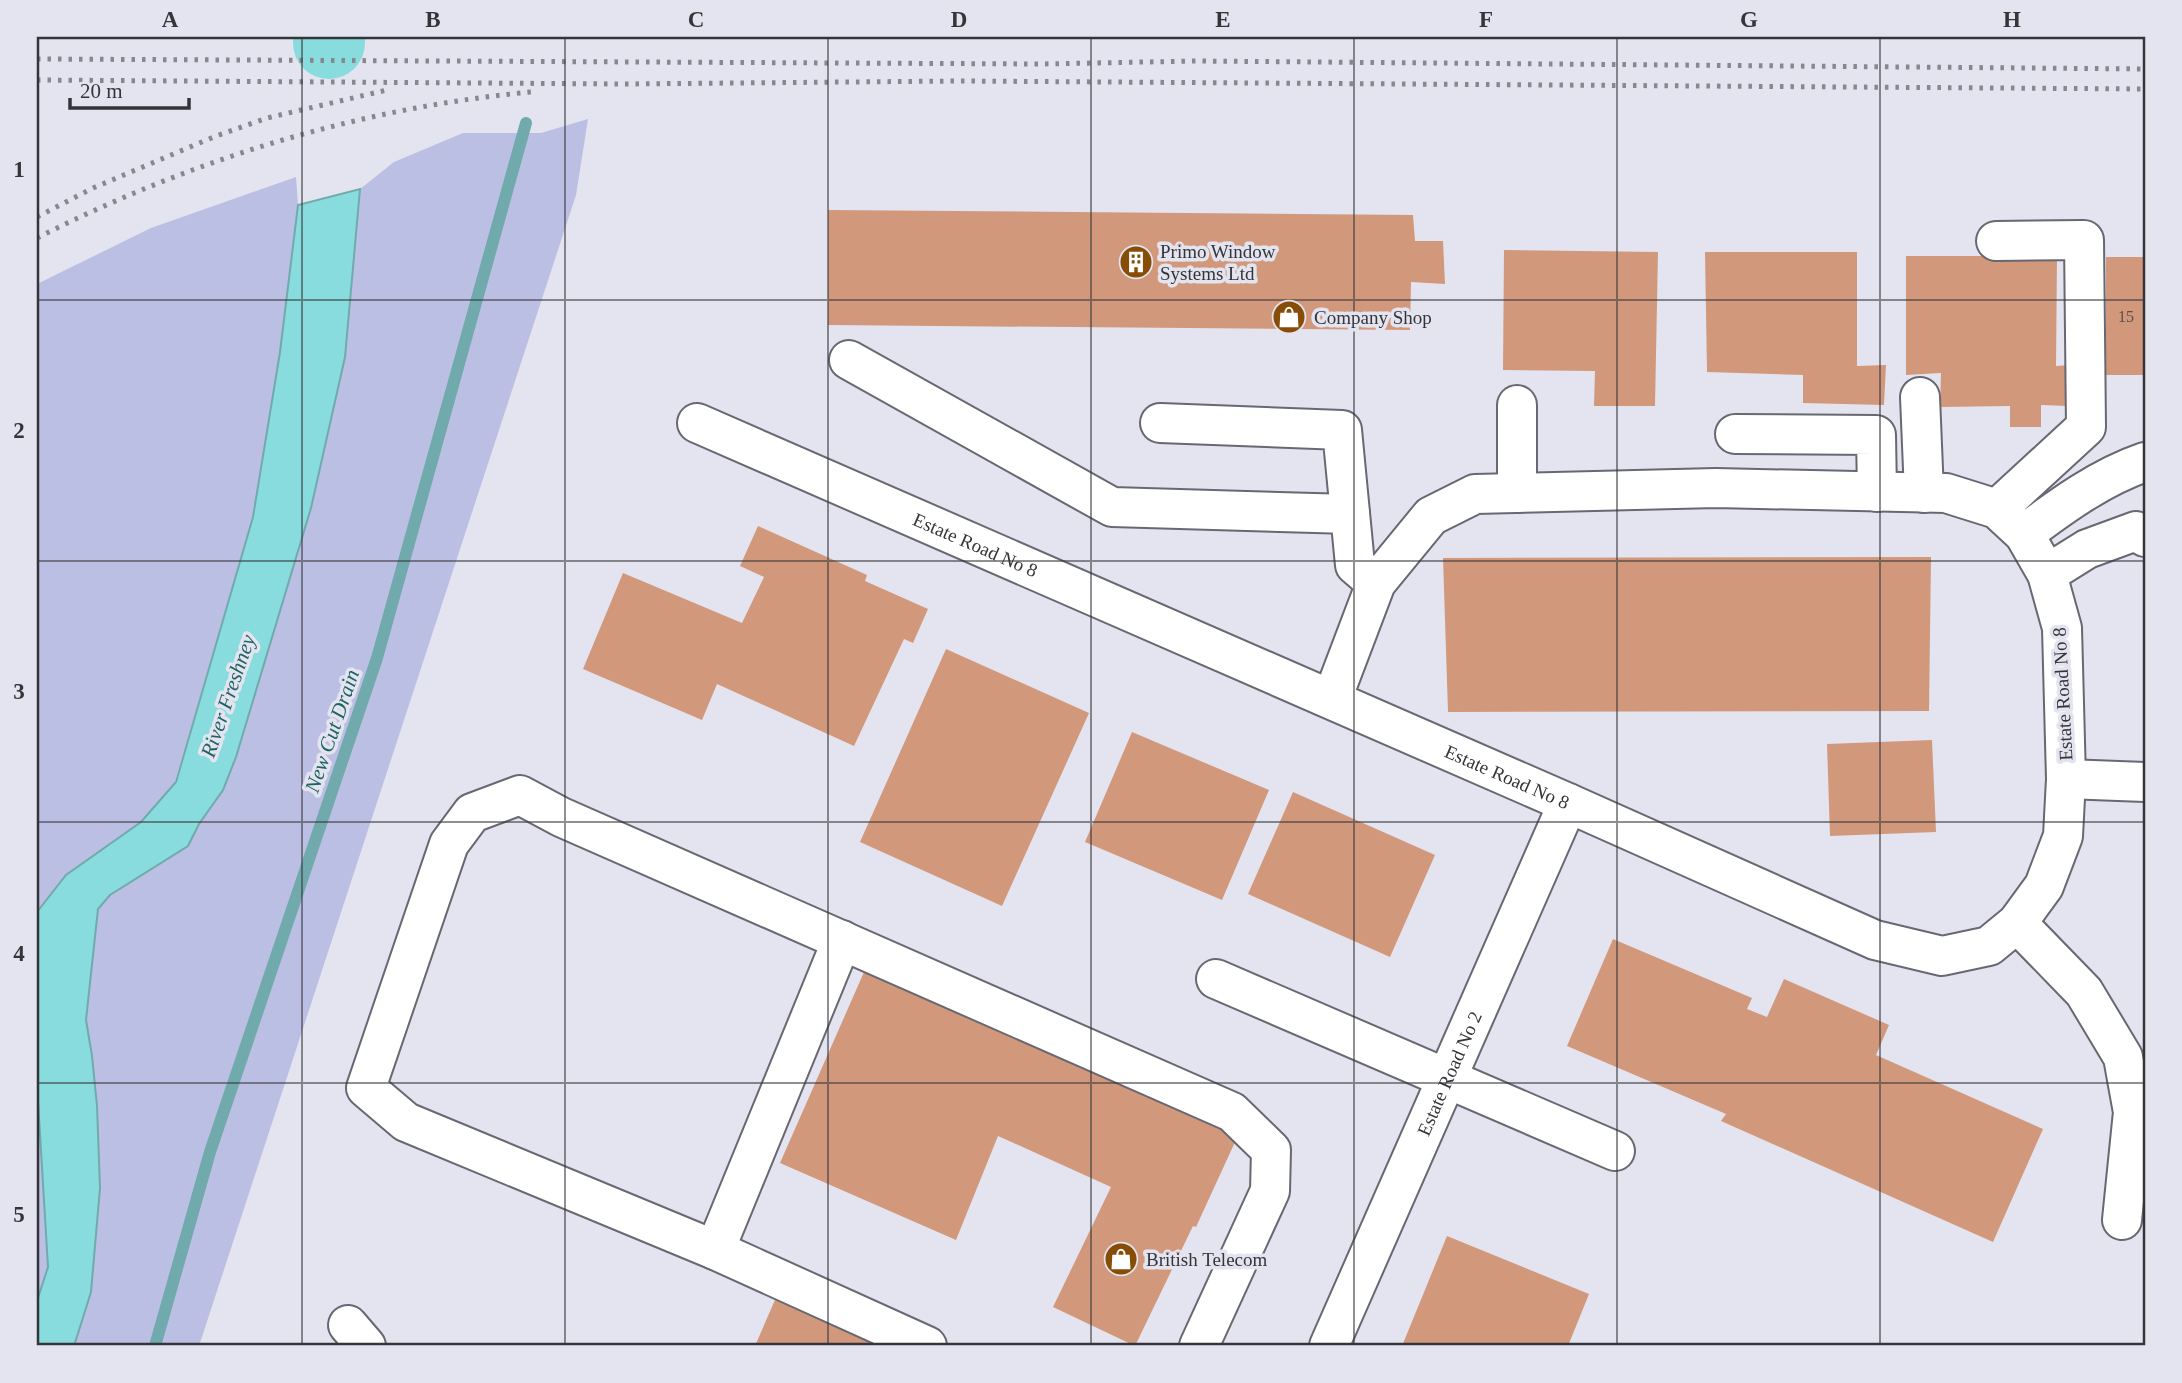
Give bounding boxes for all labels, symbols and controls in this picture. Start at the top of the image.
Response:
text: A [162,7,179,32]
text: B [425,7,441,32]
text: C [688,7,704,32]
text: D [951,7,967,32]
text: E [1215,7,1231,32]
text: F [1479,7,1493,32]
text: G [1740,7,1758,32]
text: H [2003,7,2021,32]
scale bar [70,66,189,110]
text: 20 m [80,79,123,103]
text: 1 [13,157,25,182]
place label: Primo Window Systems Ltd [1160,241,1276,284]
building icon: Primo Window Systems Ltd [1117,243,1155,281]
shop icon: Company Shop [1270,298,1308,336]
place label: Company Shop [1314,307,1432,328]
house number: 15 [2118,308,2134,325]
text: 2 [13,418,25,443]
street label: Estate Road No 8 [910,509,1041,581]
street label: Estate Road No 8 [2049,627,2076,761]
water label: River Freshney [195,631,260,761]
water label: New Cut Drain [299,666,364,797]
text: 3 [13,679,25,704]
street label: Estate Road No 8 [1442,741,1572,813]
text: 4 [13,941,25,966]
street label: Estate Road No 2 [1413,1008,1486,1139]
text: 5 [13,1202,25,1227]
shop icon: British Telecom [1102,1240,1140,1278]
place label: British Telecom [1146,1249,1267,1270]

